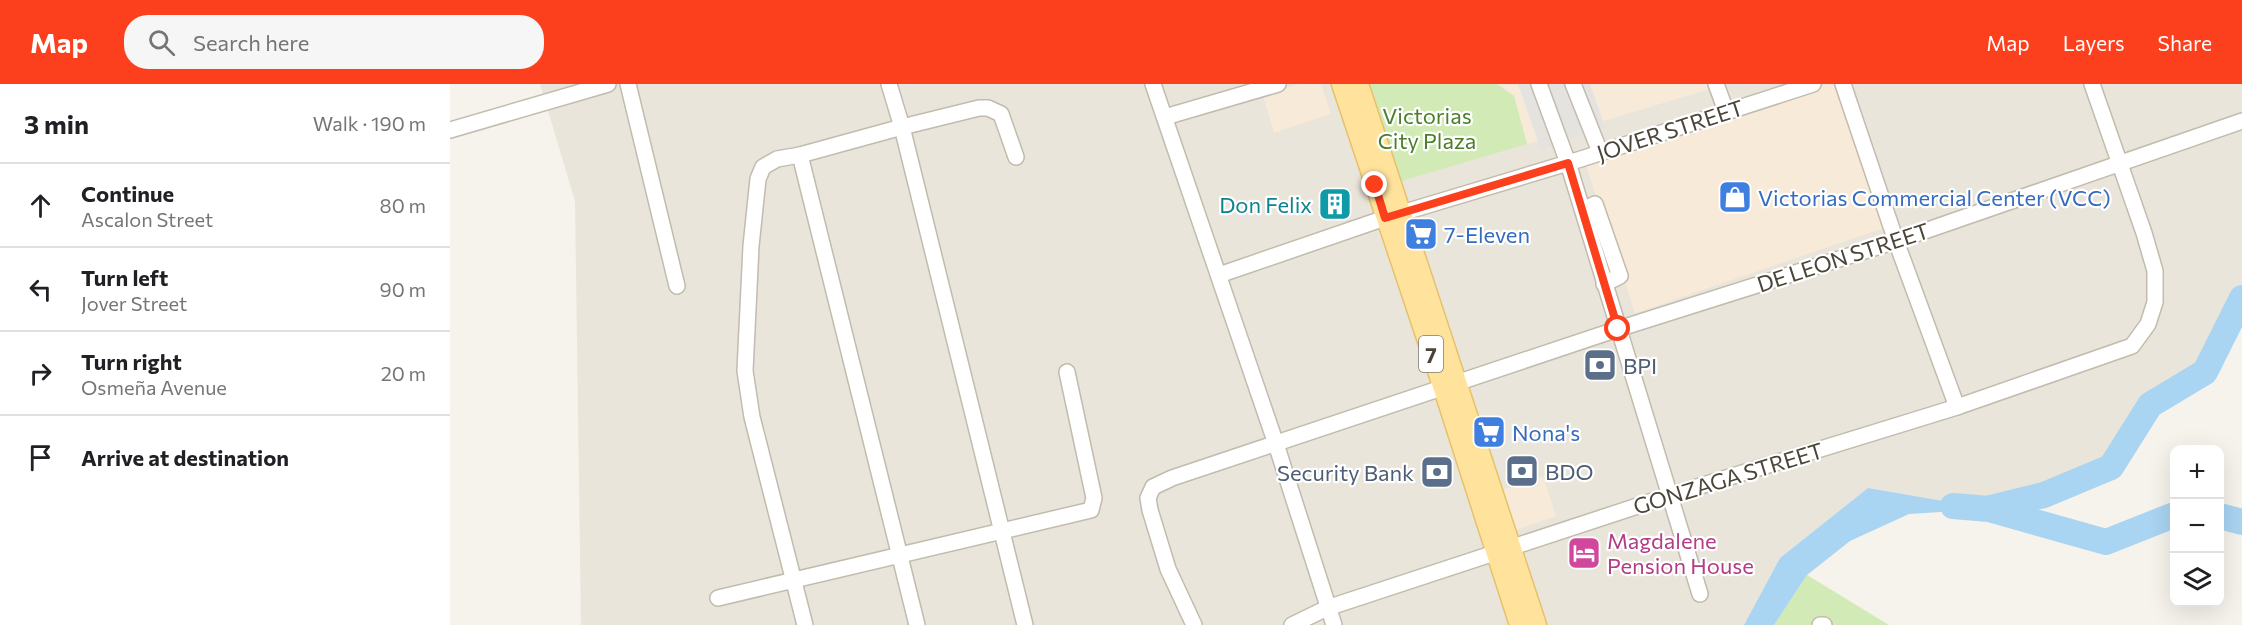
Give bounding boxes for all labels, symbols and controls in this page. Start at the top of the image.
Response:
search box [124,15,544,69]
text: Map [30,25,88,59]
icon: search [145,26,178,59]
text: Search here [193,29,309,56]
text: Map [1986,30,2030,55]
text: Layers [2063,30,2125,55]
text: Share [2158,30,2212,55]
street label: JOVER STREET [1593,94,1747,166]
park label: Victorias City Plaza [1378,102,1476,154]
text: 3 min [24,108,89,139]
text: Walk · 190 m [313,111,426,135]
route end [1361,171,1387,197]
shop icon: Victorias Commercial Center (VCC) [1717,179,1753,215]
text: Continue [81,180,174,207]
place label: Victorias Commercial Center (VCC) [1758,184,2111,211]
building icon: Don Felix [1317,186,1353,222]
icon: ahead [24,189,57,222]
place label: Don Felix [1219,191,1312,218]
text: 80 m [380,193,426,217]
text: Ascalon Street [81,207,213,231]
supermarket icon: 7-Eleven [1403,216,1439,252]
street label: DE LEON STREET [1753,216,1933,298]
place label: 7-Eleven [1444,221,1530,248]
text: Turn left [81,264,168,291]
icon: left [24,273,57,306]
text: 90 m [380,277,426,301]
text: Jover Street [81,291,187,315]
route start [1604,315,1630,341]
road number: 7 [1419,336,1443,372]
bank icon: BPI [1582,347,1618,383]
text: Turn right [81,348,182,375]
place label: BPI [1623,352,1657,379]
icon: right [24,357,57,390]
text: 20 m [381,361,426,385]
text: Osmeña Avenue [81,375,227,399]
supermarket icon: Nona's [1471,414,1507,450]
place label: Nona's [1512,419,1580,446]
street label: GONZAGA STREET [1630,436,1826,520]
icon: arrive [24,441,57,474]
text: Arrive at destination [81,444,289,471]
map controls [2170,445,2224,607]
button: + [2170,445,2224,499]
bank icon: BDO [1504,453,1540,489]
bank icon: Security Bank [1419,454,1455,490]
place label: BDO [1545,458,1593,485]
place label: Security Bank [1277,459,1414,486]
button: − [2170,499,2224,553]
place label: Magdalene Pension House [1607,527,1754,579]
hotel icon: Magdalene Pension House [1566,535,1602,571]
button: layers [2170,553,2224,607]

